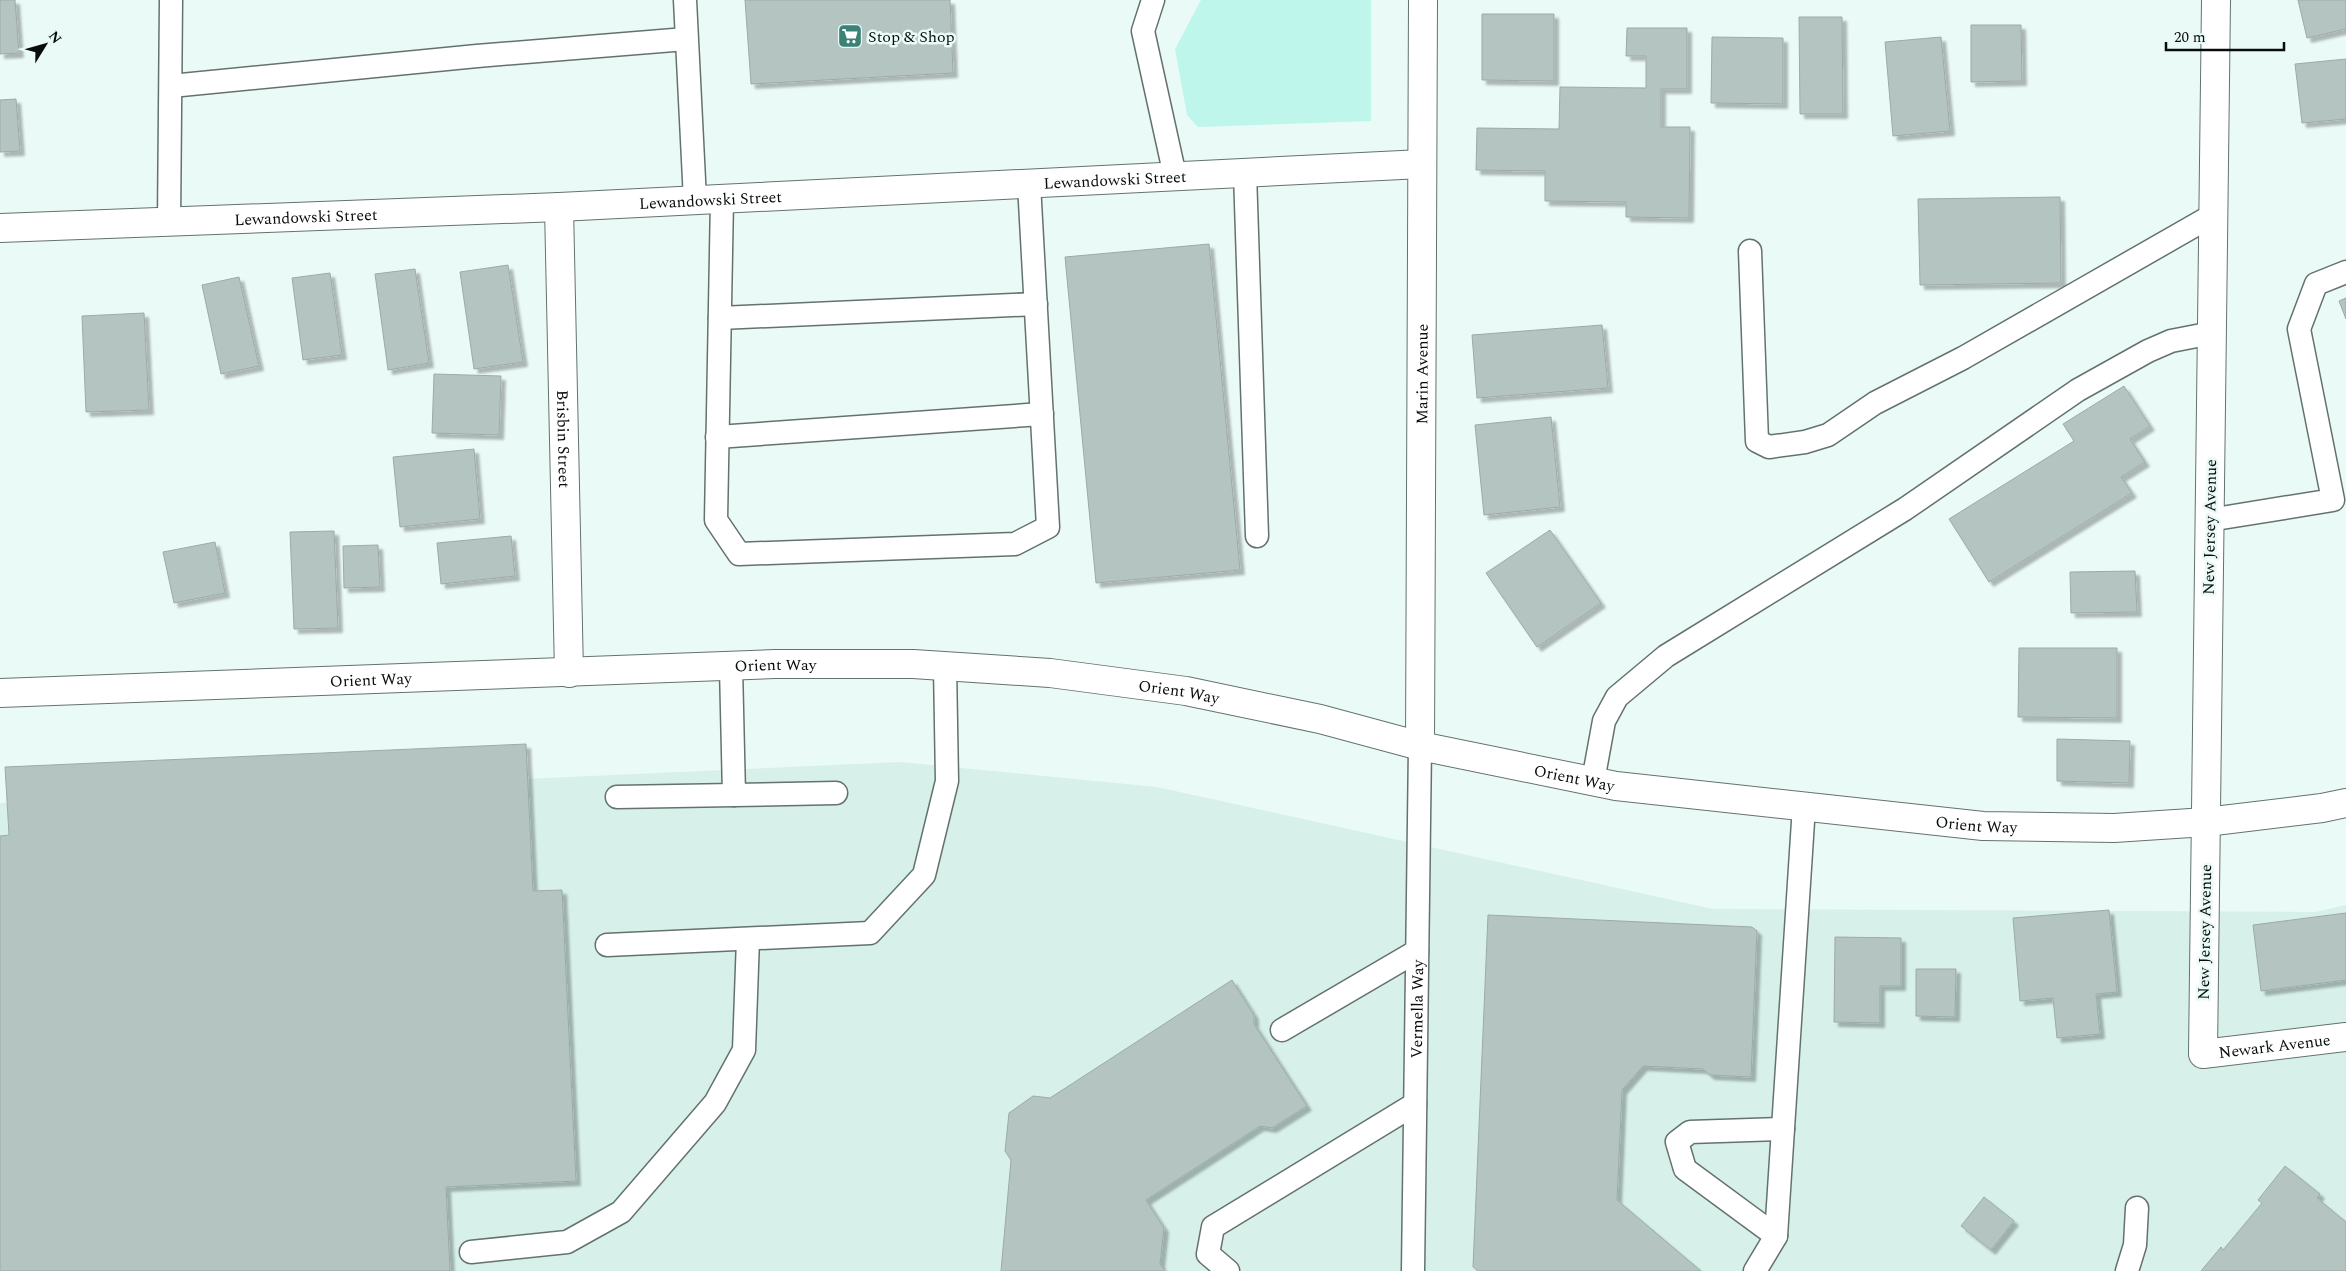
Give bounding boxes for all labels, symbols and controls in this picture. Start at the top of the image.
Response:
north arrow [20,20,70,70]
scale bar [2166,20,2284,52]
supermarket icon: Stop & Shop [837,23,863,49]
place label: Stop & Shop [868,25,955,49]
text: 20 m [2174,26,2206,49]
text: N [43,27,67,48]
street label: Lewandowski Street [1043,165,1187,196]
street label: Lewandowski Street [638,185,783,216]
street label: Lewandowski Street [234,203,378,232]
street label: Marin Avenue [1410,324,1435,424]
street label: Brisbin Street [550,390,576,489]
street label: New Jersey Avenue [2197,459,2223,595]
street label: Orient Way [734,653,818,679]
street label: Orient Way [329,667,413,694]
street label: Orient Way [1137,674,1223,711]
street label: Orient Way [1532,759,1618,799]
street label: Orient Way [1934,810,2019,840]
street label: New Jersey Avenue [2192,864,2218,1000]
street label: Vermella Way [1405,958,1430,1059]
street label: Newark Avenue [2217,1028,2332,1065]

